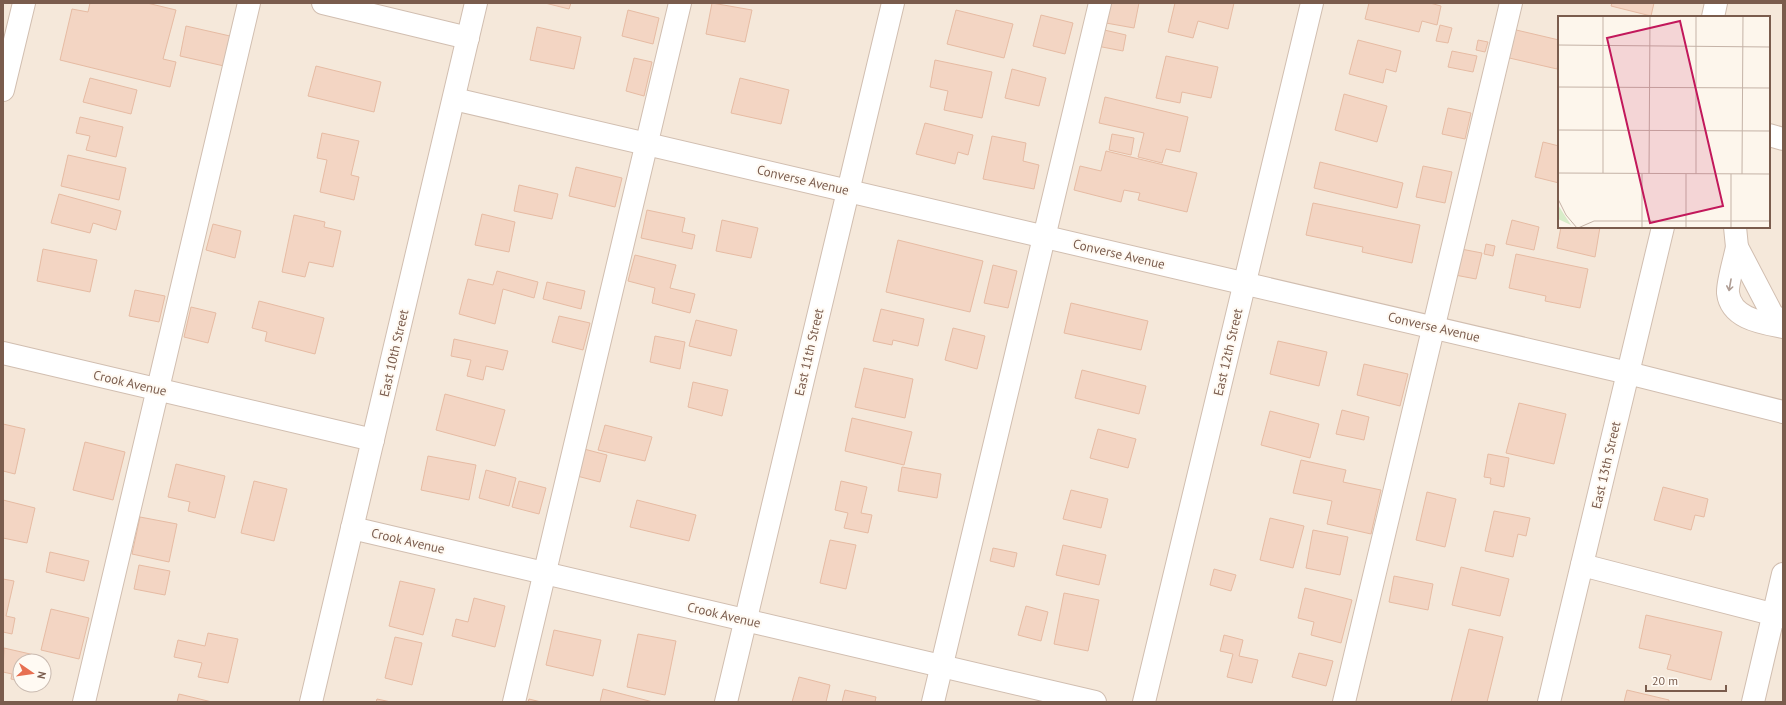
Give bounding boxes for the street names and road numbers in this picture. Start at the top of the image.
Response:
street label: Converse Avenue [755,161,851,199]
street label: Converse Avenue [1071,235,1167,273]
street label: East 11th Street [791,306,827,397]
street label: East 12th Street [1210,306,1246,397]
street label: East 10th Street [376,307,412,398]
street label: Converse Avenue [1386,308,1482,346]
street label: Crook Avenue [92,366,168,400]
street label: East 13th Street [1588,419,1624,510]
street label: Crook Avenue [370,524,446,558]
street label: Crook Avenue [686,598,762,632]

